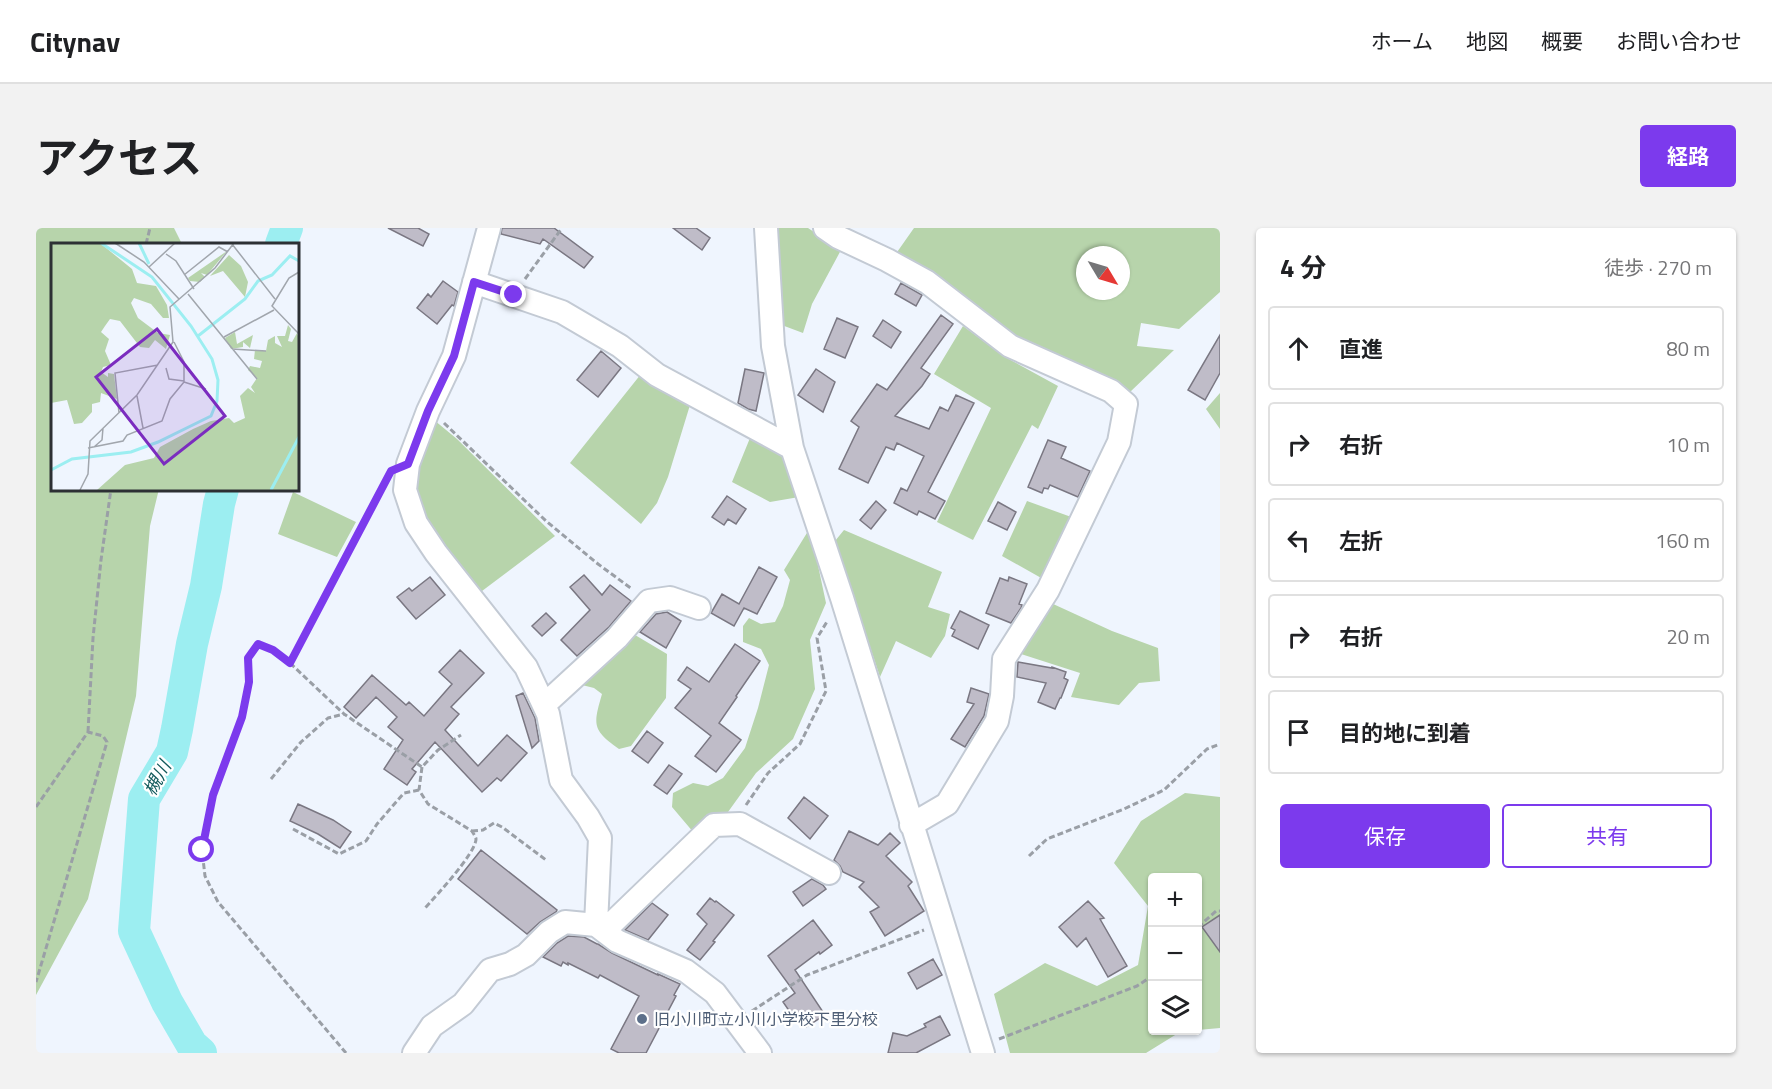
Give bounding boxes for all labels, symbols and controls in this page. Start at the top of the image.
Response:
text: Citynav [30,20,120,63]
text: ホーム [1371,25,1433,57]
text: 地図 [1466,25,1508,57]
text: 概要 [1541,25,1583,57]
text: お問い合わせ [1616,25,1742,57]
text: アクセス [36,125,202,189]
button: 経路 [1640,125,1736,187]
inset map [51,243,298,490]
north arrow [1076,246,1130,300]
text: 4 分 [1280,248,1326,287]
text: 徒歩 · 270 m [1604,252,1712,283]
route end [500,281,526,307]
icon: ahead [1282,332,1315,365]
text: 直進 [1339,332,1383,366]
text: 80 m [1666,333,1710,364]
icon: right [1282,428,1315,461]
text: 右折 [1339,428,1383,462]
text: 10 m [1666,429,1710,460]
icon: left [1282,524,1315,557]
text: 左折 [1339,524,1383,558]
text: 160 m [1655,525,1710,556]
icon: right [1282,620,1315,653]
text: 右折 [1339,620,1383,654]
text: 20 m [1666,621,1710,652]
icon: arrive [1282,716,1315,749]
text: 目的地に到着 [1339,716,1471,750]
water label: 槻川 [136,754,179,800]
button: 保存 [1280,804,1490,868]
button: 共有 [1502,804,1712,868]
route start [188,836,214,862]
map controls [1148,873,1202,1035]
button: + [1148,873,1202,927]
button: − [1148,927,1202,981]
button: layers [1148,981,1202,1035]
place label: 旧小川町立小川小学校下里分校 [654,1007,878,1031]
marker: 旧小川町立小川小学校下里分校 [635,1012,649,1026]

